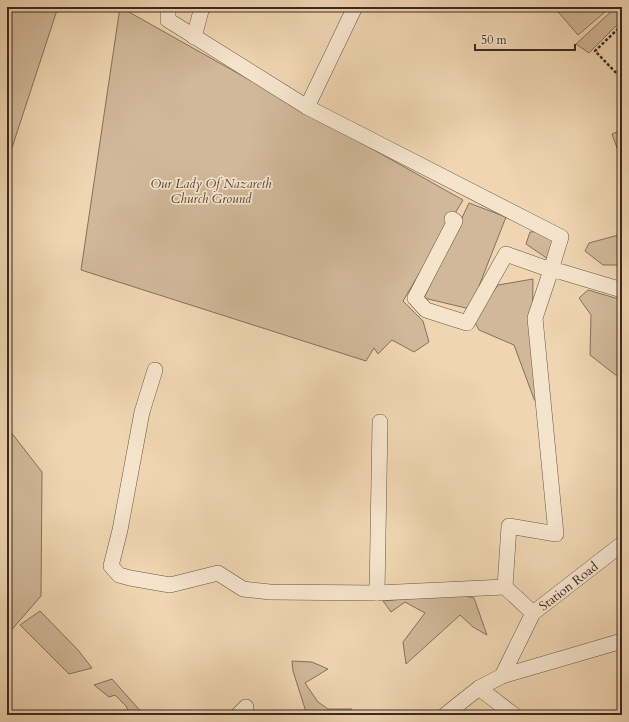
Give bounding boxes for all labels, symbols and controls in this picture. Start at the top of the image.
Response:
scale bar [475,26,575,52]
text: 50 m [481,32,508,48]
park label: Our Lady Of Nazareth Church Ground [150,175,272,208]
street label: Station Road [535,558,602,615]

